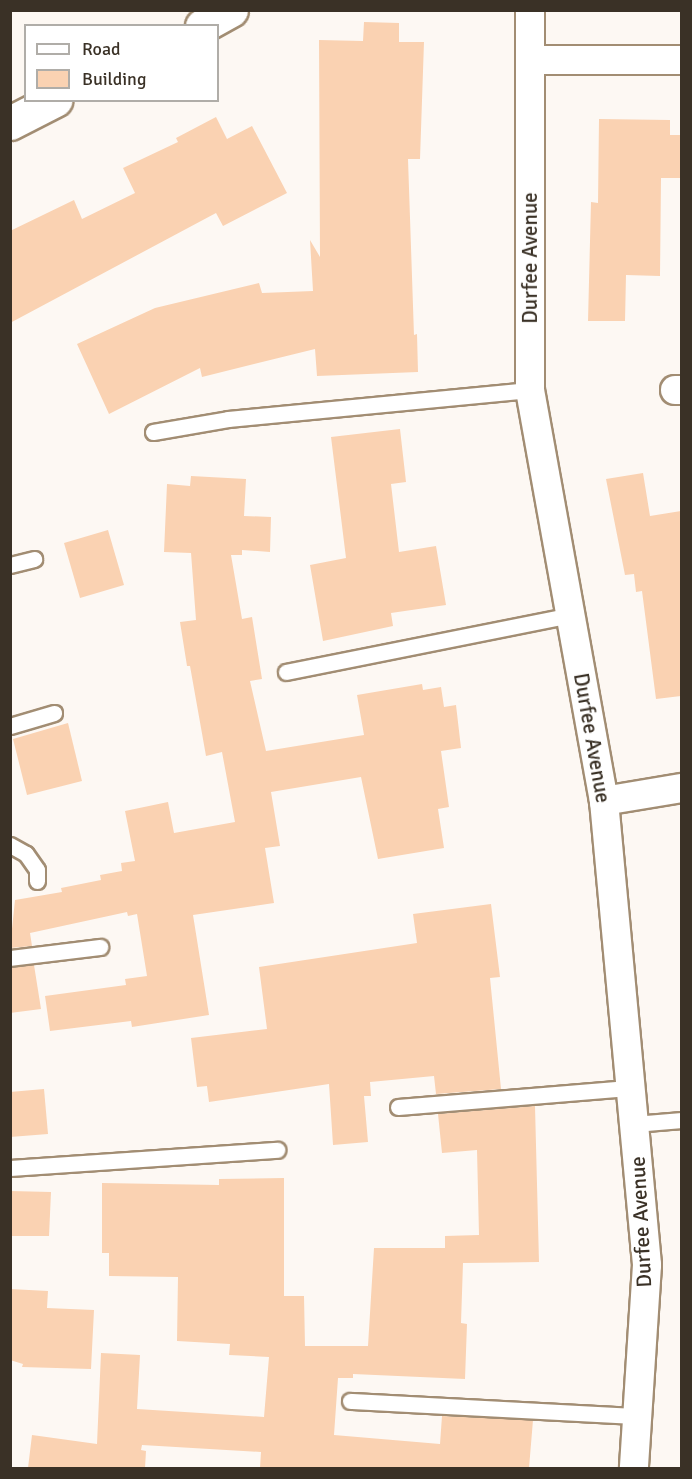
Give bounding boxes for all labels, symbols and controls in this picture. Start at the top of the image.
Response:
legend [24,24,219,102]
text: Road [82,38,121,60]
text: Building [82,68,146,90]
street label: Durfee Avenue [517,192,543,324]
street label: Durfee Avenue [568,671,616,805]
street label: Durfee Avenue [625,1156,657,1288]

